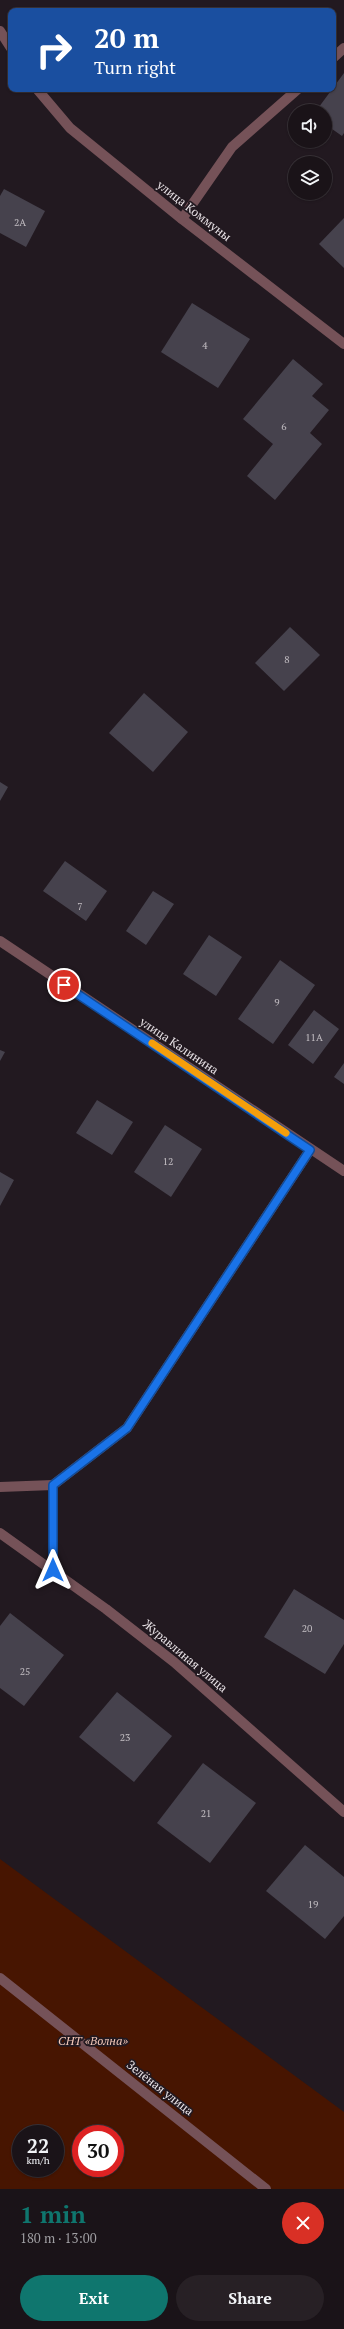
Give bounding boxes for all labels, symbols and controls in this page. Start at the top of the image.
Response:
text: 20 m [94,19,159,56]
icon: right [28,24,80,76]
text: Turn right [94,55,176,79]
map controls [288,104,332,200]
button: sound [288,104,332,148]
button: layers [288,156,332,200]
street label: улица Коммуны [153,176,234,244]
house number: 2А [14,216,26,229]
house number: 4 [202,339,208,352]
house number: 6 [281,420,287,433]
house number: 8 [284,653,290,666]
house number: 7 [77,900,83,913]
pin [47,968,81,1002]
icon: arrive [53,974,75,996]
house number: 9 [274,996,280,1009]
street label: улица Калинина [136,1013,222,1077]
house number: 11А [305,1031,323,1044]
house number: 12 [163,1155,173,1168]
position arrow [32,1549,74,1591]
street label: Журавлиная улица [140,1616,231,1695]
house number: 20 [302,1622,312,1635]
house number: 25 [20,1665,30,1678]
house number: 23 [120,1731,130,1744]
house number: 21 [201,1807,211,1820]
house number: 19 [308,1898,318,1911]
park label: СНТ «Волна» [58,2033,128,2048]
street label: Зелёная улица [124,2057,197,2118]
speed limit sign: 30 [72,2125,124,2177]
text: 22 [27,2132,49,2159]
text: km/h [26,2154,50,2167]
text: 1 min [20,2198,86,2230]
button: close [282,2202,324,2244]
text: 180 m · 13:00 [20,2229,97,2247]
button: Exit [20,2275,168,2321]
button: Share [176,2275,324,2321]

